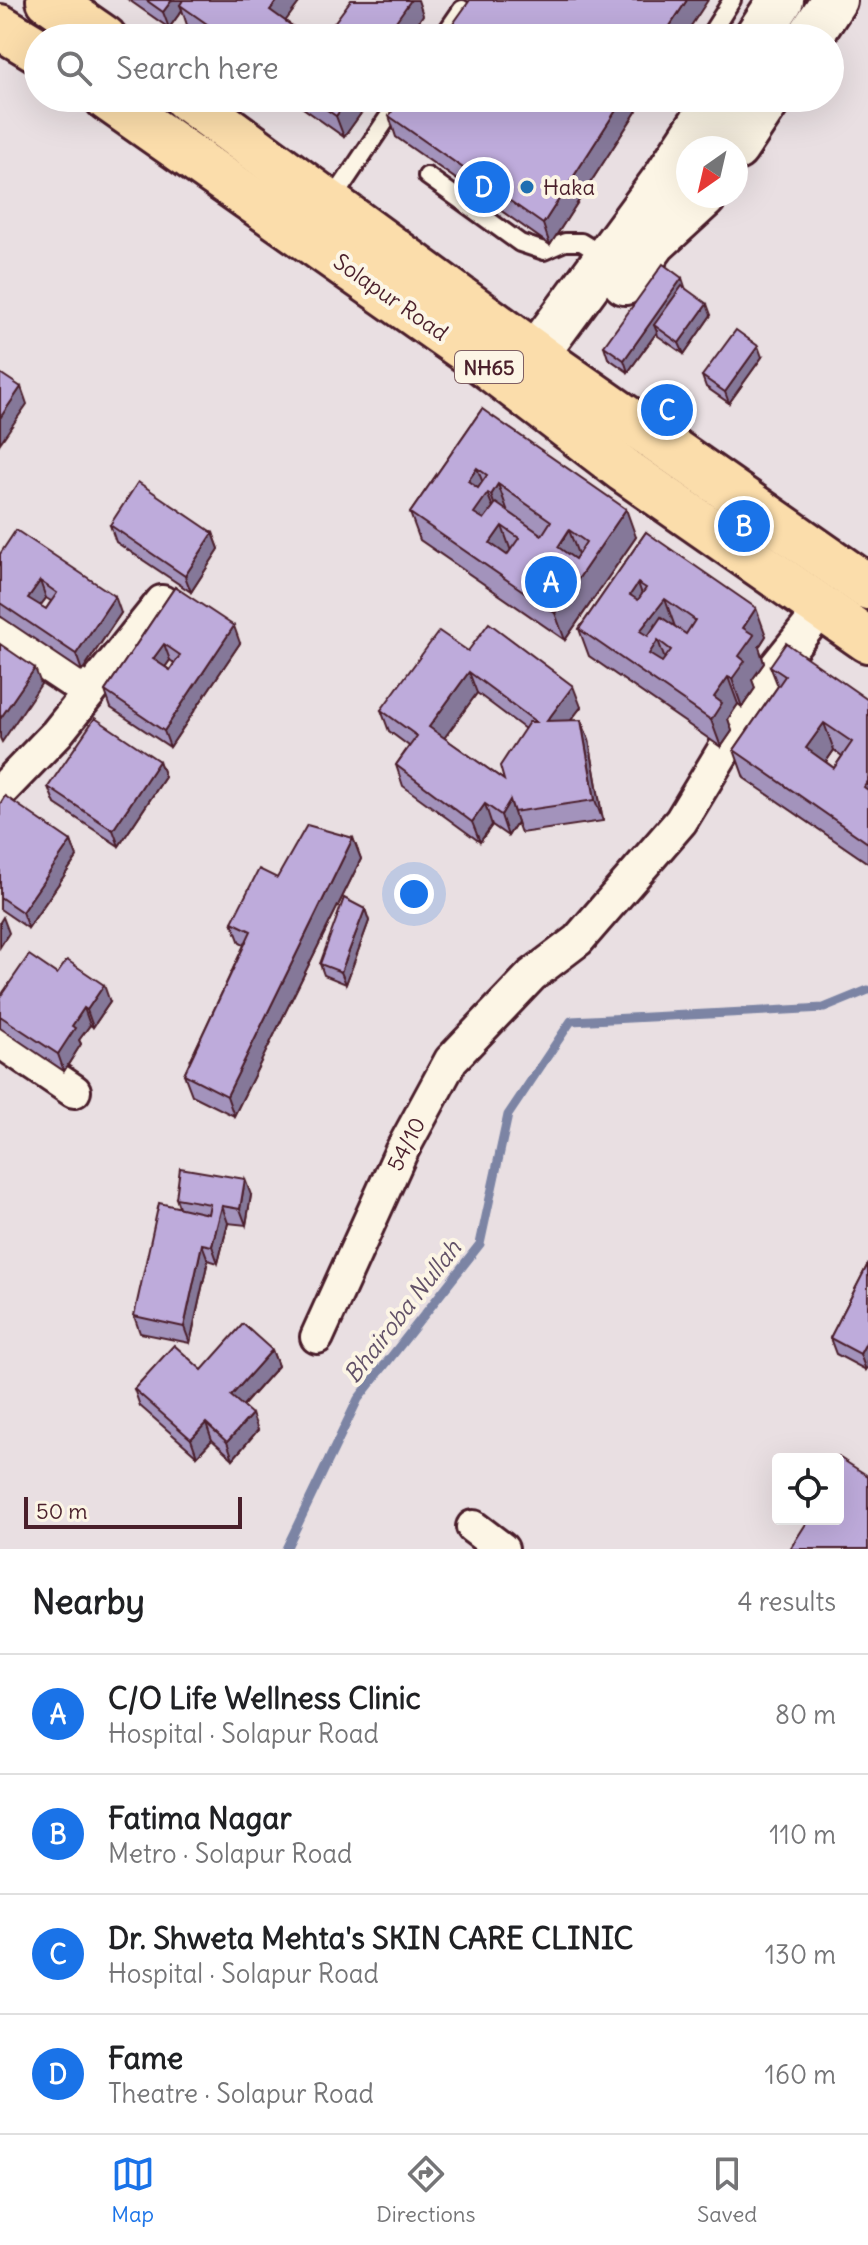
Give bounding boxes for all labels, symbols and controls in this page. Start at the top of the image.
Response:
search box [24,24,844,112]
icon: search [52,46,96,90]
text: Search here [116,49,279,87]
north arrow [676,136,748,208]
pin: D [458,157,510,217]
place label: Haka [543,173,595,201]
marker: Haka [518,178,536,196]
street label: Solapur Road [328,247,454,347]
road number: NH65 [455,351,523,383]
pin: C [641,380,693,440]
pin: B [718,496,770,556]
pin: A [525,552,577,612]
your location [394,874,434,914]
street label: 54/10 [381,1112,431,1176]
water label: Bhairoba Nullah [337,1233,468,1388]
map controls [772,1453,844,1525]
button: locate [772,1453,844,1525]
scale bar [24,1493,242,1529]
text: 50 m [36,1497,88,1525]
text: Nearby [32,1580,145,1623]
text: 4 results [738,1585,836,1618]
text: C/O Life Wellness Clinic [108,1679,421,1717]
text: A [50,1698,66,1731]
text: 80 m [775,1698,836,1731]
text: Hospital · Solapur Road [108,1717,379,1750]
text: Fatima Nagar [108,1799,292,1837]
text: B [49,1818,67,1851]
text: 110 m [769,1818,836,1851]
text: Metro · Solapur Road [108,1837,352,1870]
text: Dr. Shweta Mehta's SKIN CARE CLINIC [108,1919,633,1957]
text: C [49,1938,67,1971]
text: 130 m [765,1938,836,1971]
text: Hospital · Solapur Road [108,1957,379,1990]
text: Fame [108,2039,183,2077]
text: D [49,2058,67,2091]
text: 160 m [765,2058,836,2091]
text: Theatre · Solapur Road [108,2077,374,2110]
tab: Map [111,2152,155,2228]
tab: Directions [376,2152,476,2228]
tab: Saved [697,2152,757,2228]

